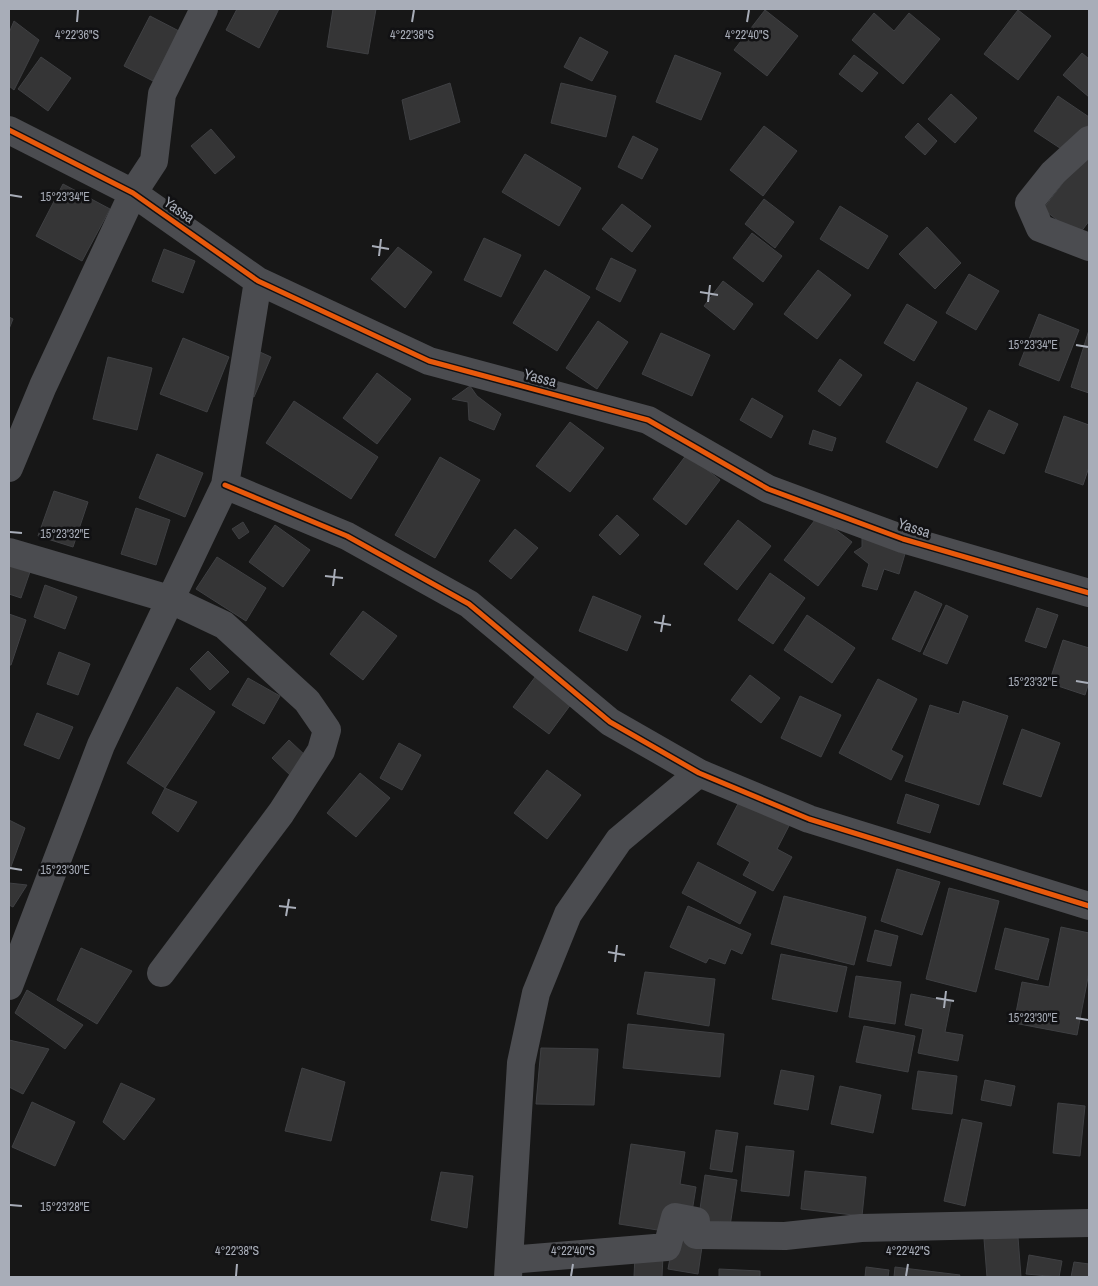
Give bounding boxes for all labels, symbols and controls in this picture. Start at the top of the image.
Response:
text: 4°22'36"S [55,27,99,43]
text: 4°22'38"S [390,27,434,43]
text: 4°22'40"S [725,27,769,43]
text: 15°23'34"E [40,189,90,205]
street label: Yassa [160,191,199,228]
text: 15°23'34"E [1008,337,1058,353]
street label: Yassa [521,363,559,392]
street label: Yassa [895,512,933,543]
text: 15°23'32"E [40,526,90,542]
text: 15°23'32"E [1008,674,1058,690]
text: 15°23'30"E [40,862,90,878]
text: 15°23'30"E [1008,1010,1058,1026]
text: 15°23'28"E [40,1199,90,1215]
text: 4°22'38"S [215,1243,259,1259]
text: 4°22'40"S [551,1243,595,1259]
text: 4°22'42"S [886,1243,930,1259]

